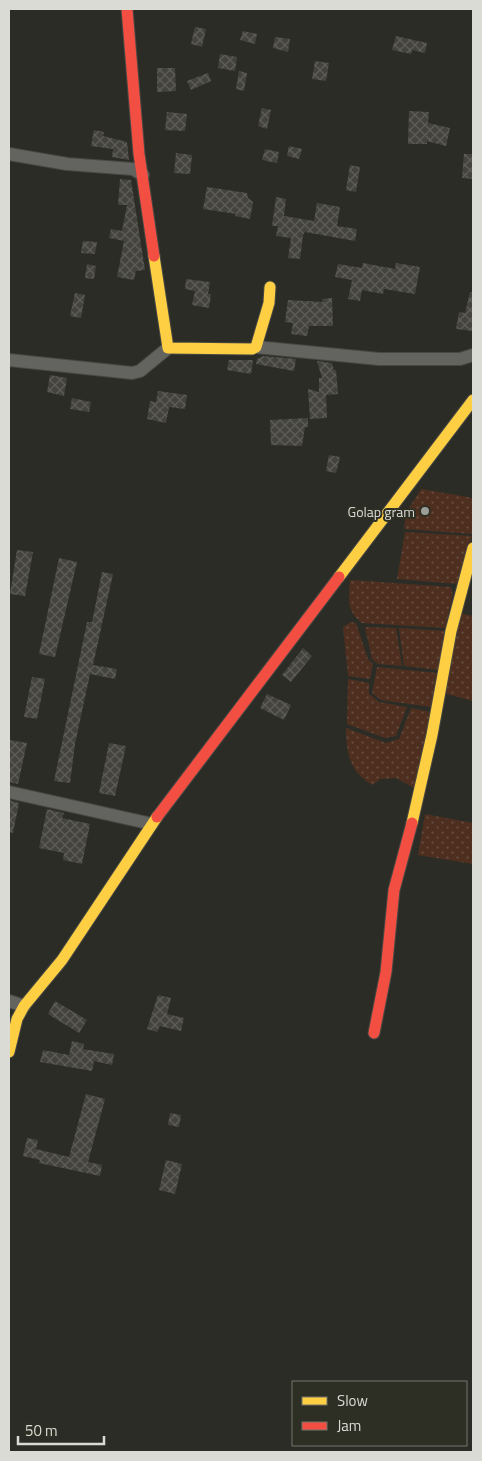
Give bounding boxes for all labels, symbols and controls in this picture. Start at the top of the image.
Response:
place label: Golap gram [348,501,415,522]
marker: Golap gram [419,505,431,517]
legend [292,1381,467,1446]
text: Slow [337,1389,368,1412]
scale bar [18,1414,104,1446]
text: Jam [337,1414,361,1437]
text: 50 m [25,1419,58,1442]

